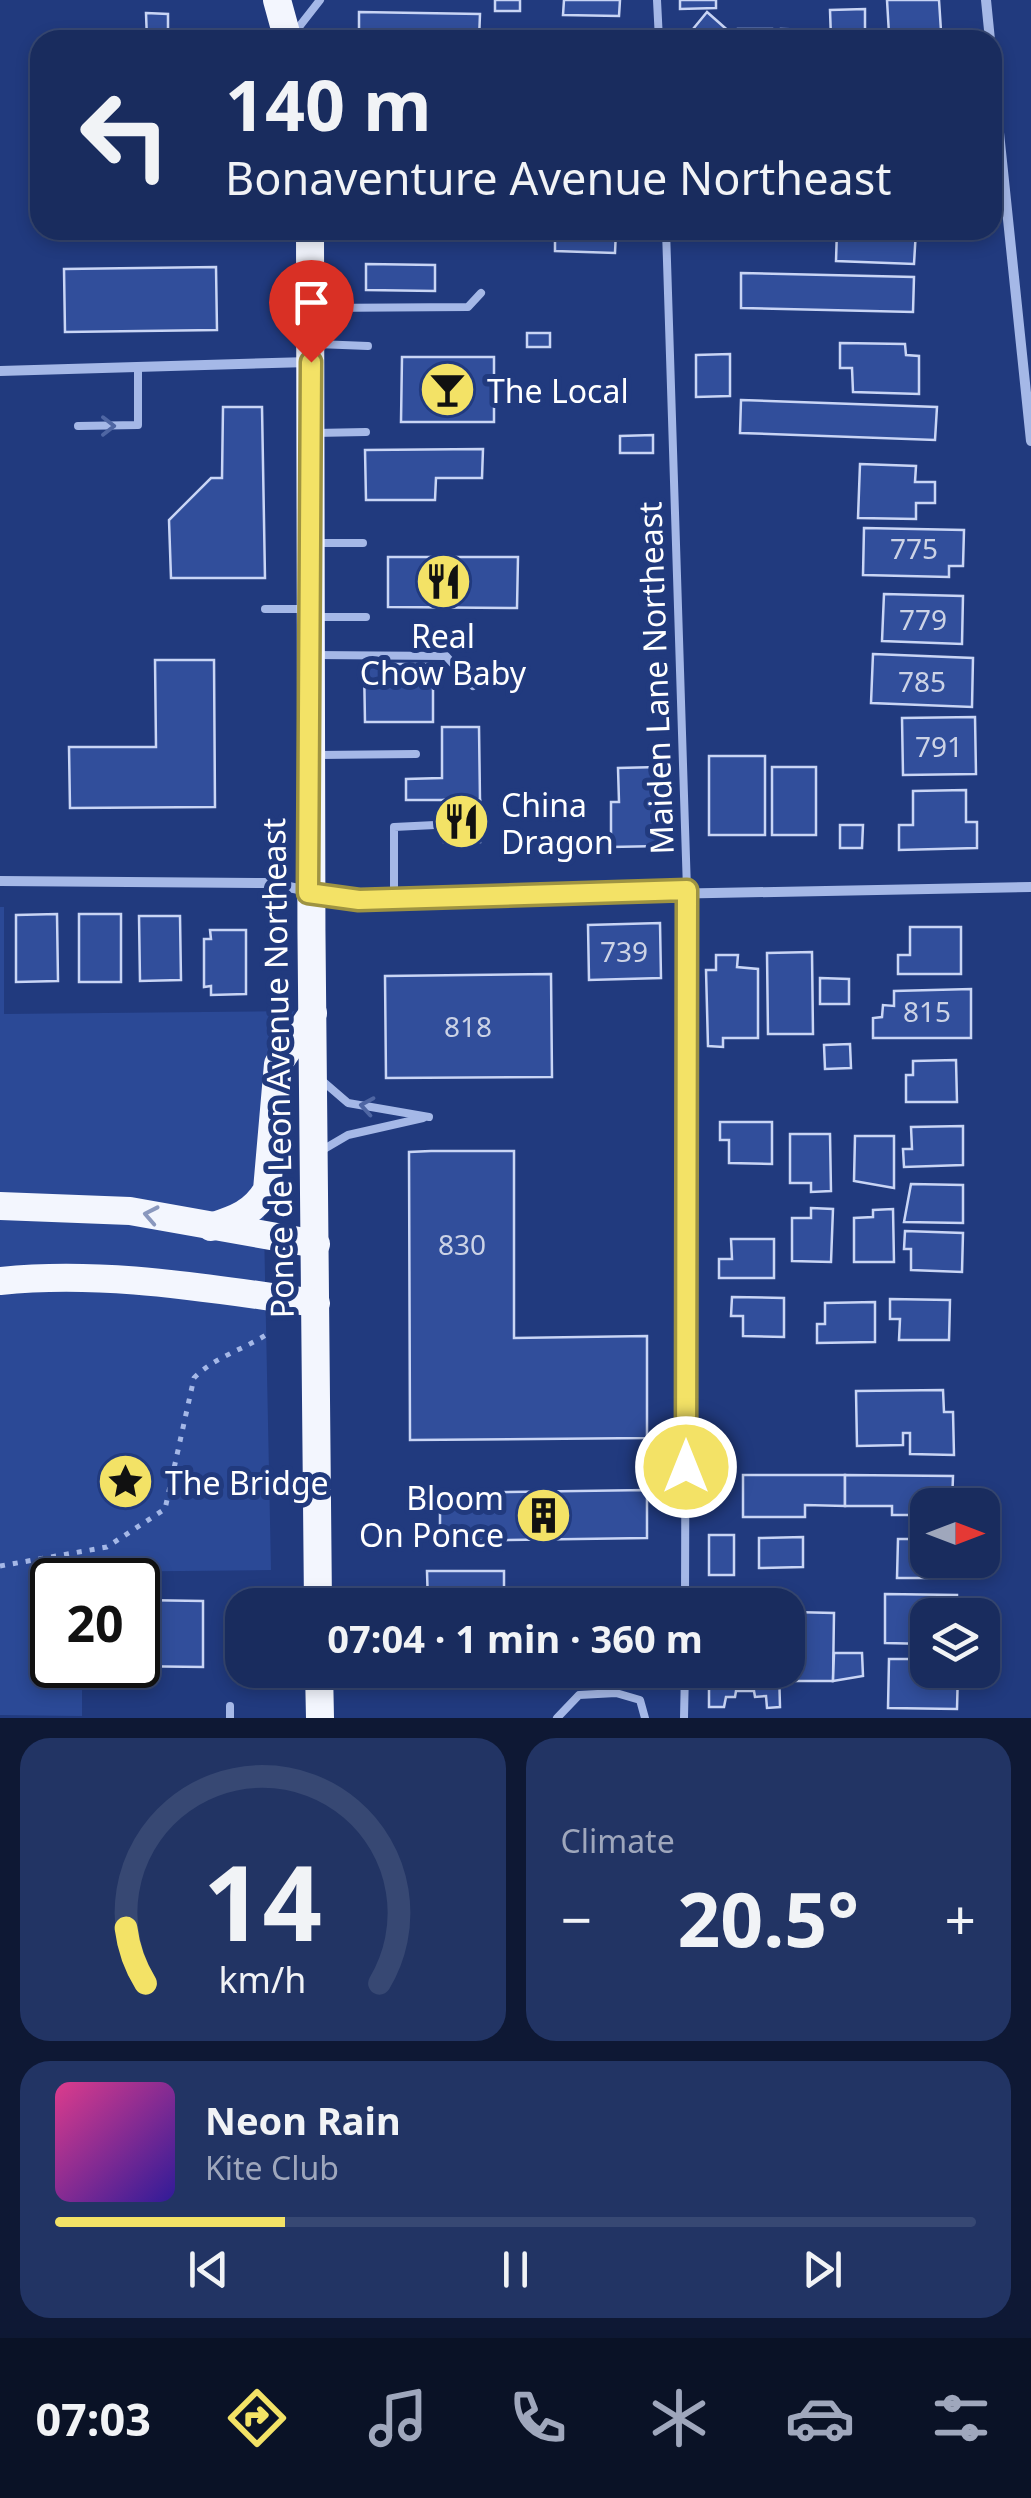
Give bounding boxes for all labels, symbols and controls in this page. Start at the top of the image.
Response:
text: 140 m [225,56,432,152]
icon: left [60,70,190,200]
text: Bonaventure Avenue Northeast [225,147,892,208]
pin [269,260,354,363]
icon: arrive [284,275,339,330]
bar icon: The Local [418,360,478,420]
place label: The Local [487,369,629,412]
one-way arrow [102,415,117,437]
street label: Maiden Lane Northeast [627,501,683,855]
house number: 775 [890,529,938,567]
restaurant icon: Real Chow Baby [413,551,473,611]
house number: 779 [899,600,947,638]
place label: Real Chow Baby [360,614,527,694]
house number: 785 [898,662,946,700]
house number: 791 [915,727,963,765]
place label: China Dragon [501,783,614,863]
restaurant icon: China Dragon [432,792,492,852]
street label: Ponce de Leon Avenue Northeast [251,817,303,1319]
house number: 739 [600,932,648,970]
house number: 815 [903,992,951,1030]
house number: 818 [444,1007,492,1045]
one-way arrow [359,1096,375,1117]
one-way arrow [143,1206,160,1227]
house number: 830 [438,1225,486,1263]
position arrow [634,1415,738,1519]
place icon: The Bridge [96,1452,156,1512]
place label: The Bridge [165,1461,329,1504]
place label: Bloom On Ponce [359,1476,504,1556]
building icon: Bloom On Ponce [513,1485,573,1545]
north arrow [910,1488,1000,1578]
map controls [910,1488,1000,1688]
speed limit sign: 20 [30,1558,160,1688]
button: layers [910,1598,1000,1688]
text: 07:04 · 1 min · 360 m [327,1612,703,1664]
text: Climate [561,1819,675,1862]
text: 14 [203,1830,322,1971]
text: 20.5° [677,1867,859,1969]
text: − [561,1881,592,1956]
text: + [945,1881,976,1956]
text: km/h [219,1955,307,2003]
text: Neon Rain [205,2094,401,2146]
text: Kite Club [205,2146,339,2189]
icon: previous [181,2242,236,2297]
icon: pause [488,2242,543,2297]
icon: next [795,2242,850,2297]
icon: directions [222,2383,292,2453]
icon: music [363,2383,433,2453]
icon: phone [503,2383,573,2453]
icon: climate [644,2383,714,2453]
icon: car [785,2383,855,2453]
icon: filters [926,2383,996,2453]
text: 07:03 [35,2388,151,2449]

